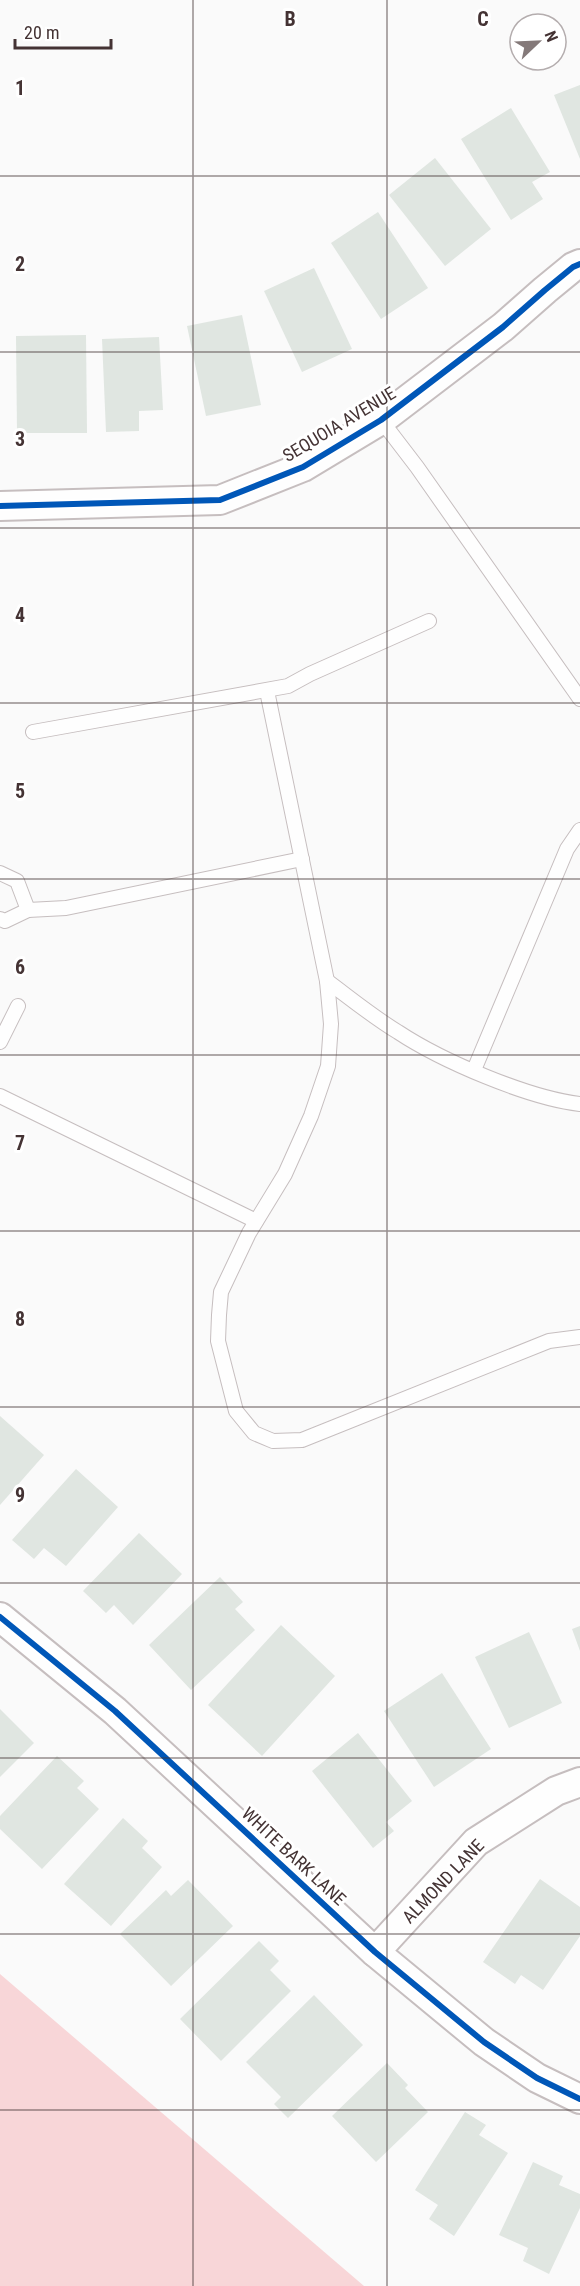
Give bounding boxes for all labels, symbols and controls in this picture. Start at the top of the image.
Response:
text: B [284,7,296,31]
text: C [477,7,489,31]
scale bar [15,12,111,50]
north arrow [508,12,568,72]
text: 20 m [24,22,59,43]
text: N [541,28,562,45]
text: 1 [15,76,25,100]
text: 2 [15,252,25,276]
street label: SEQUOIA AVENUE [279,382,399,466]
text: 3 [15,427,25,451]
text: 4 [15,603,25,627]
text: 5 [15,779,25,803]
text: 6 [15,955,25,979]
text: 7 [15,1131,25,1155]
text: 8 [15,1307,25,1331]
text: 9 [15,1483,25,1507]
street label: WHITE BARK LANE [238,1802,350,1910]
street label: ALMOND LANE [398,1835,488,1927]

